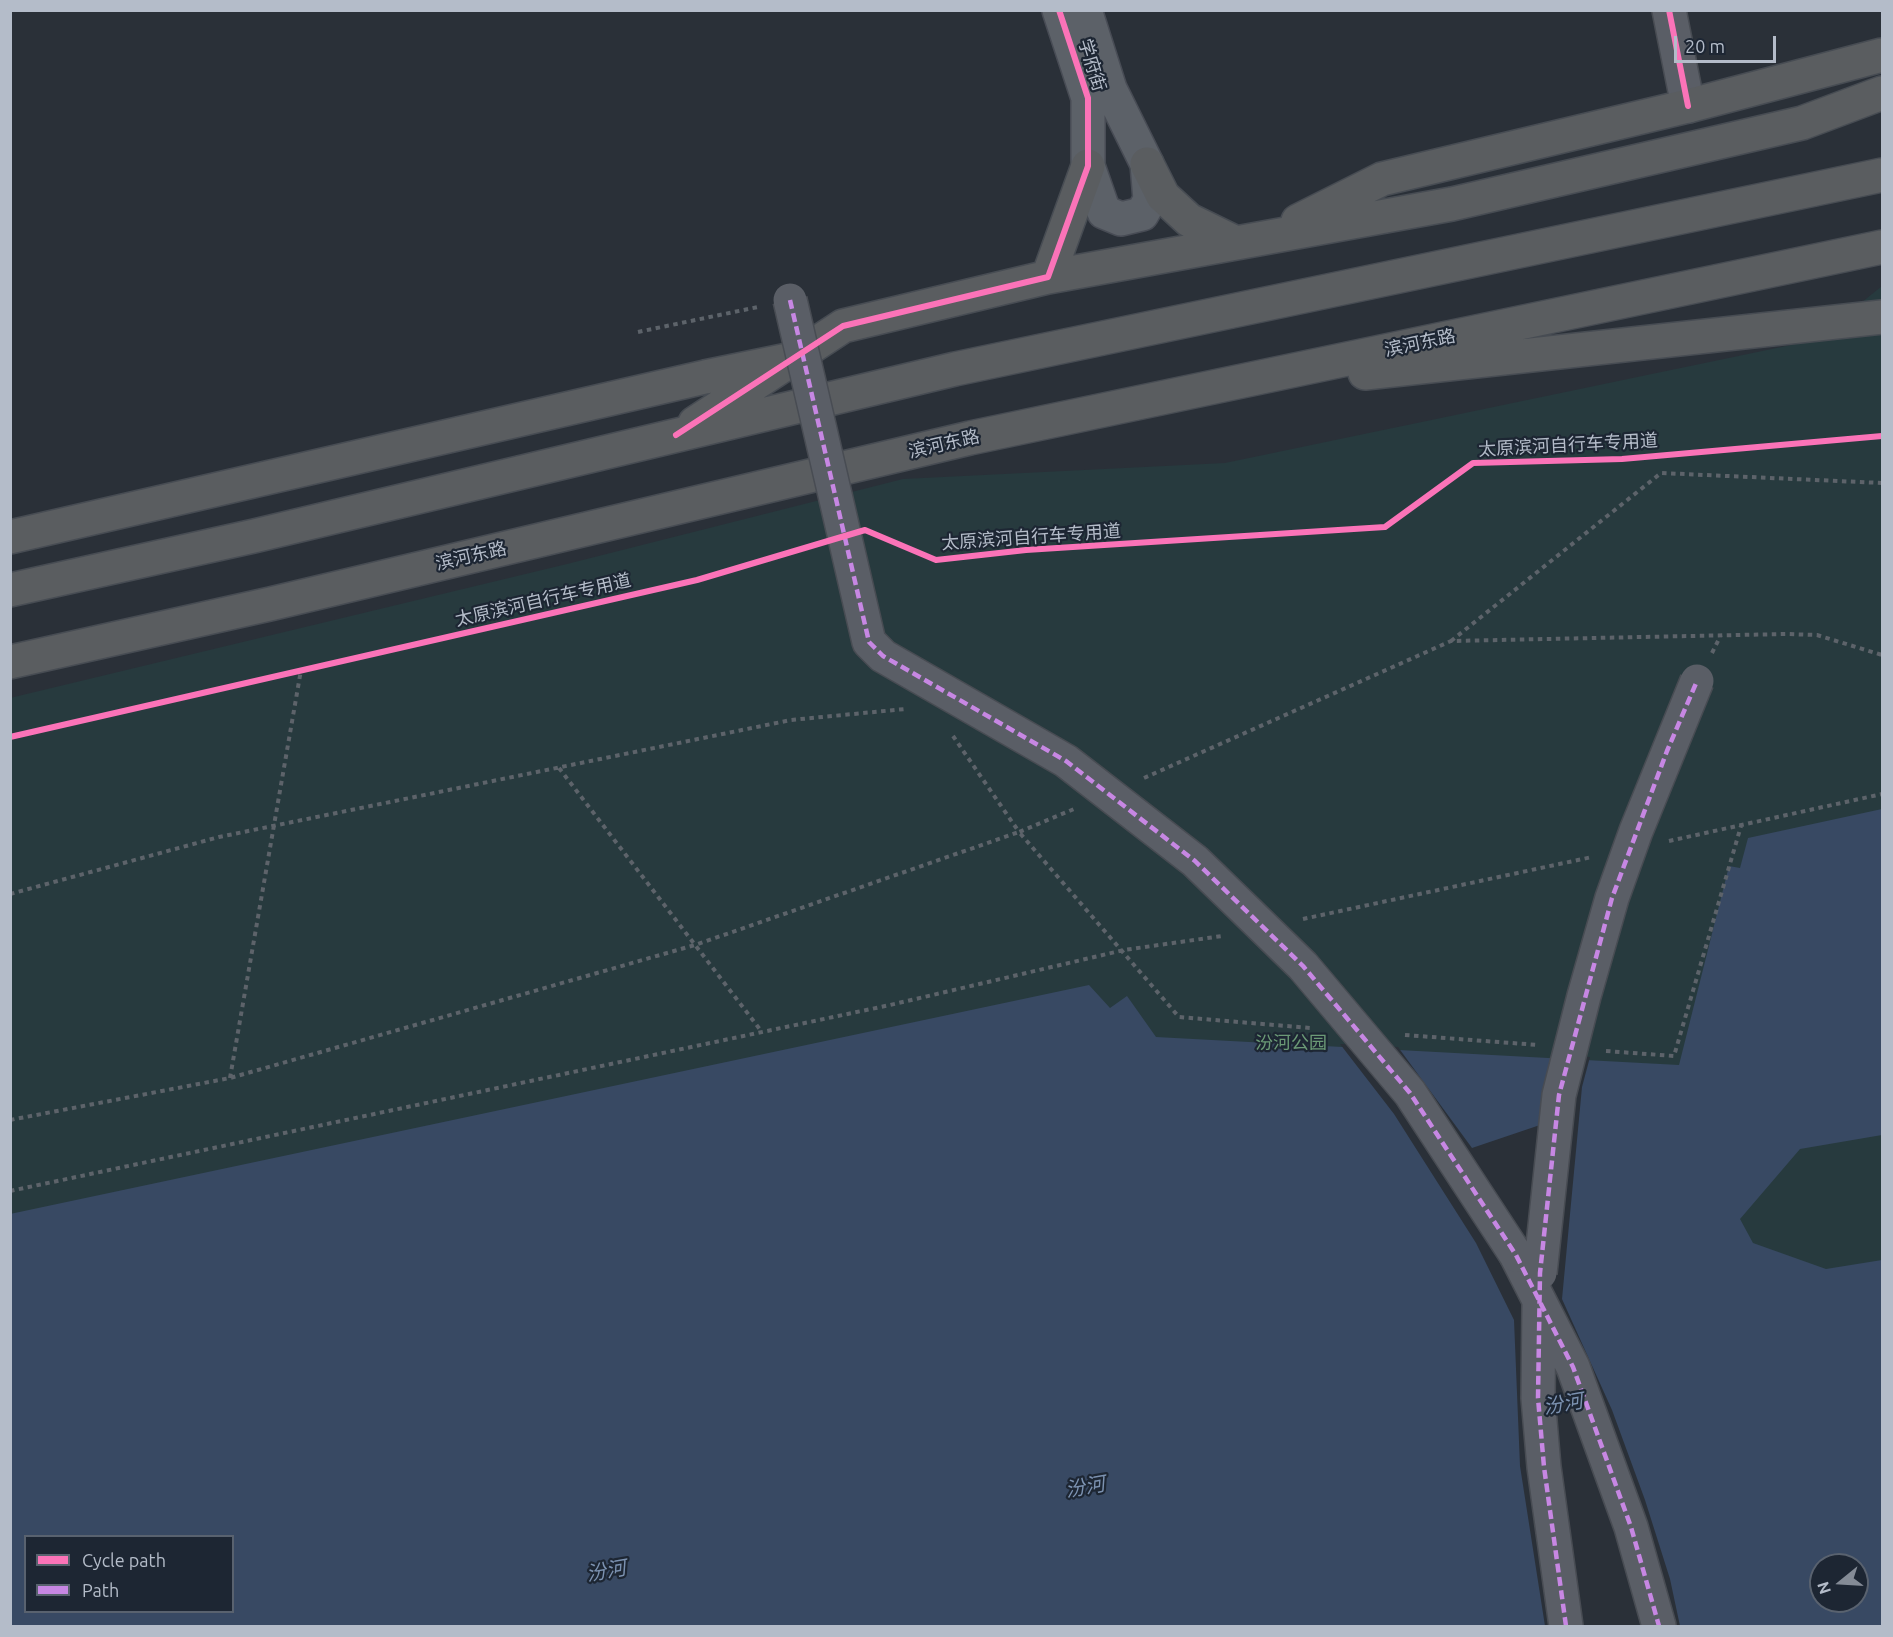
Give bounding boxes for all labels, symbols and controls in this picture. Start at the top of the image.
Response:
scale bar [1677,24,1779,62]
street label: 学府街 [1074,36,1110,94]
text: 20 m [1685,36,1725,56]
street label: 滨河东路 [1383,325,1457,361]
street label: 滨河东路 [906,425,982,463]
street label: 太原滨河自行车专用道 [1478,430,1658,460]
street label: 太原滨河自行车专用道 [940,520,1122,554]
street label: 滨河东路 [433,537,509,575]
street label: 太原滨河自行车专用道 [453,569,633,631]
park label: 汾河公园 [1255,1032,1327,1054]
water label: 汾河 [1541,1389,1585,1419]
water label: 汾河 [1063,1472,1107,1502]
legend [24,1535,234,1613]
text: Cycle path [82,1550,166,1570]
north arrow [1809,1553,1869,1613]
water label: 汾河 [584,1556,628,1586]
text: N [1813,1579,1834,1596]
text: Path [82,1580,119,1600]

